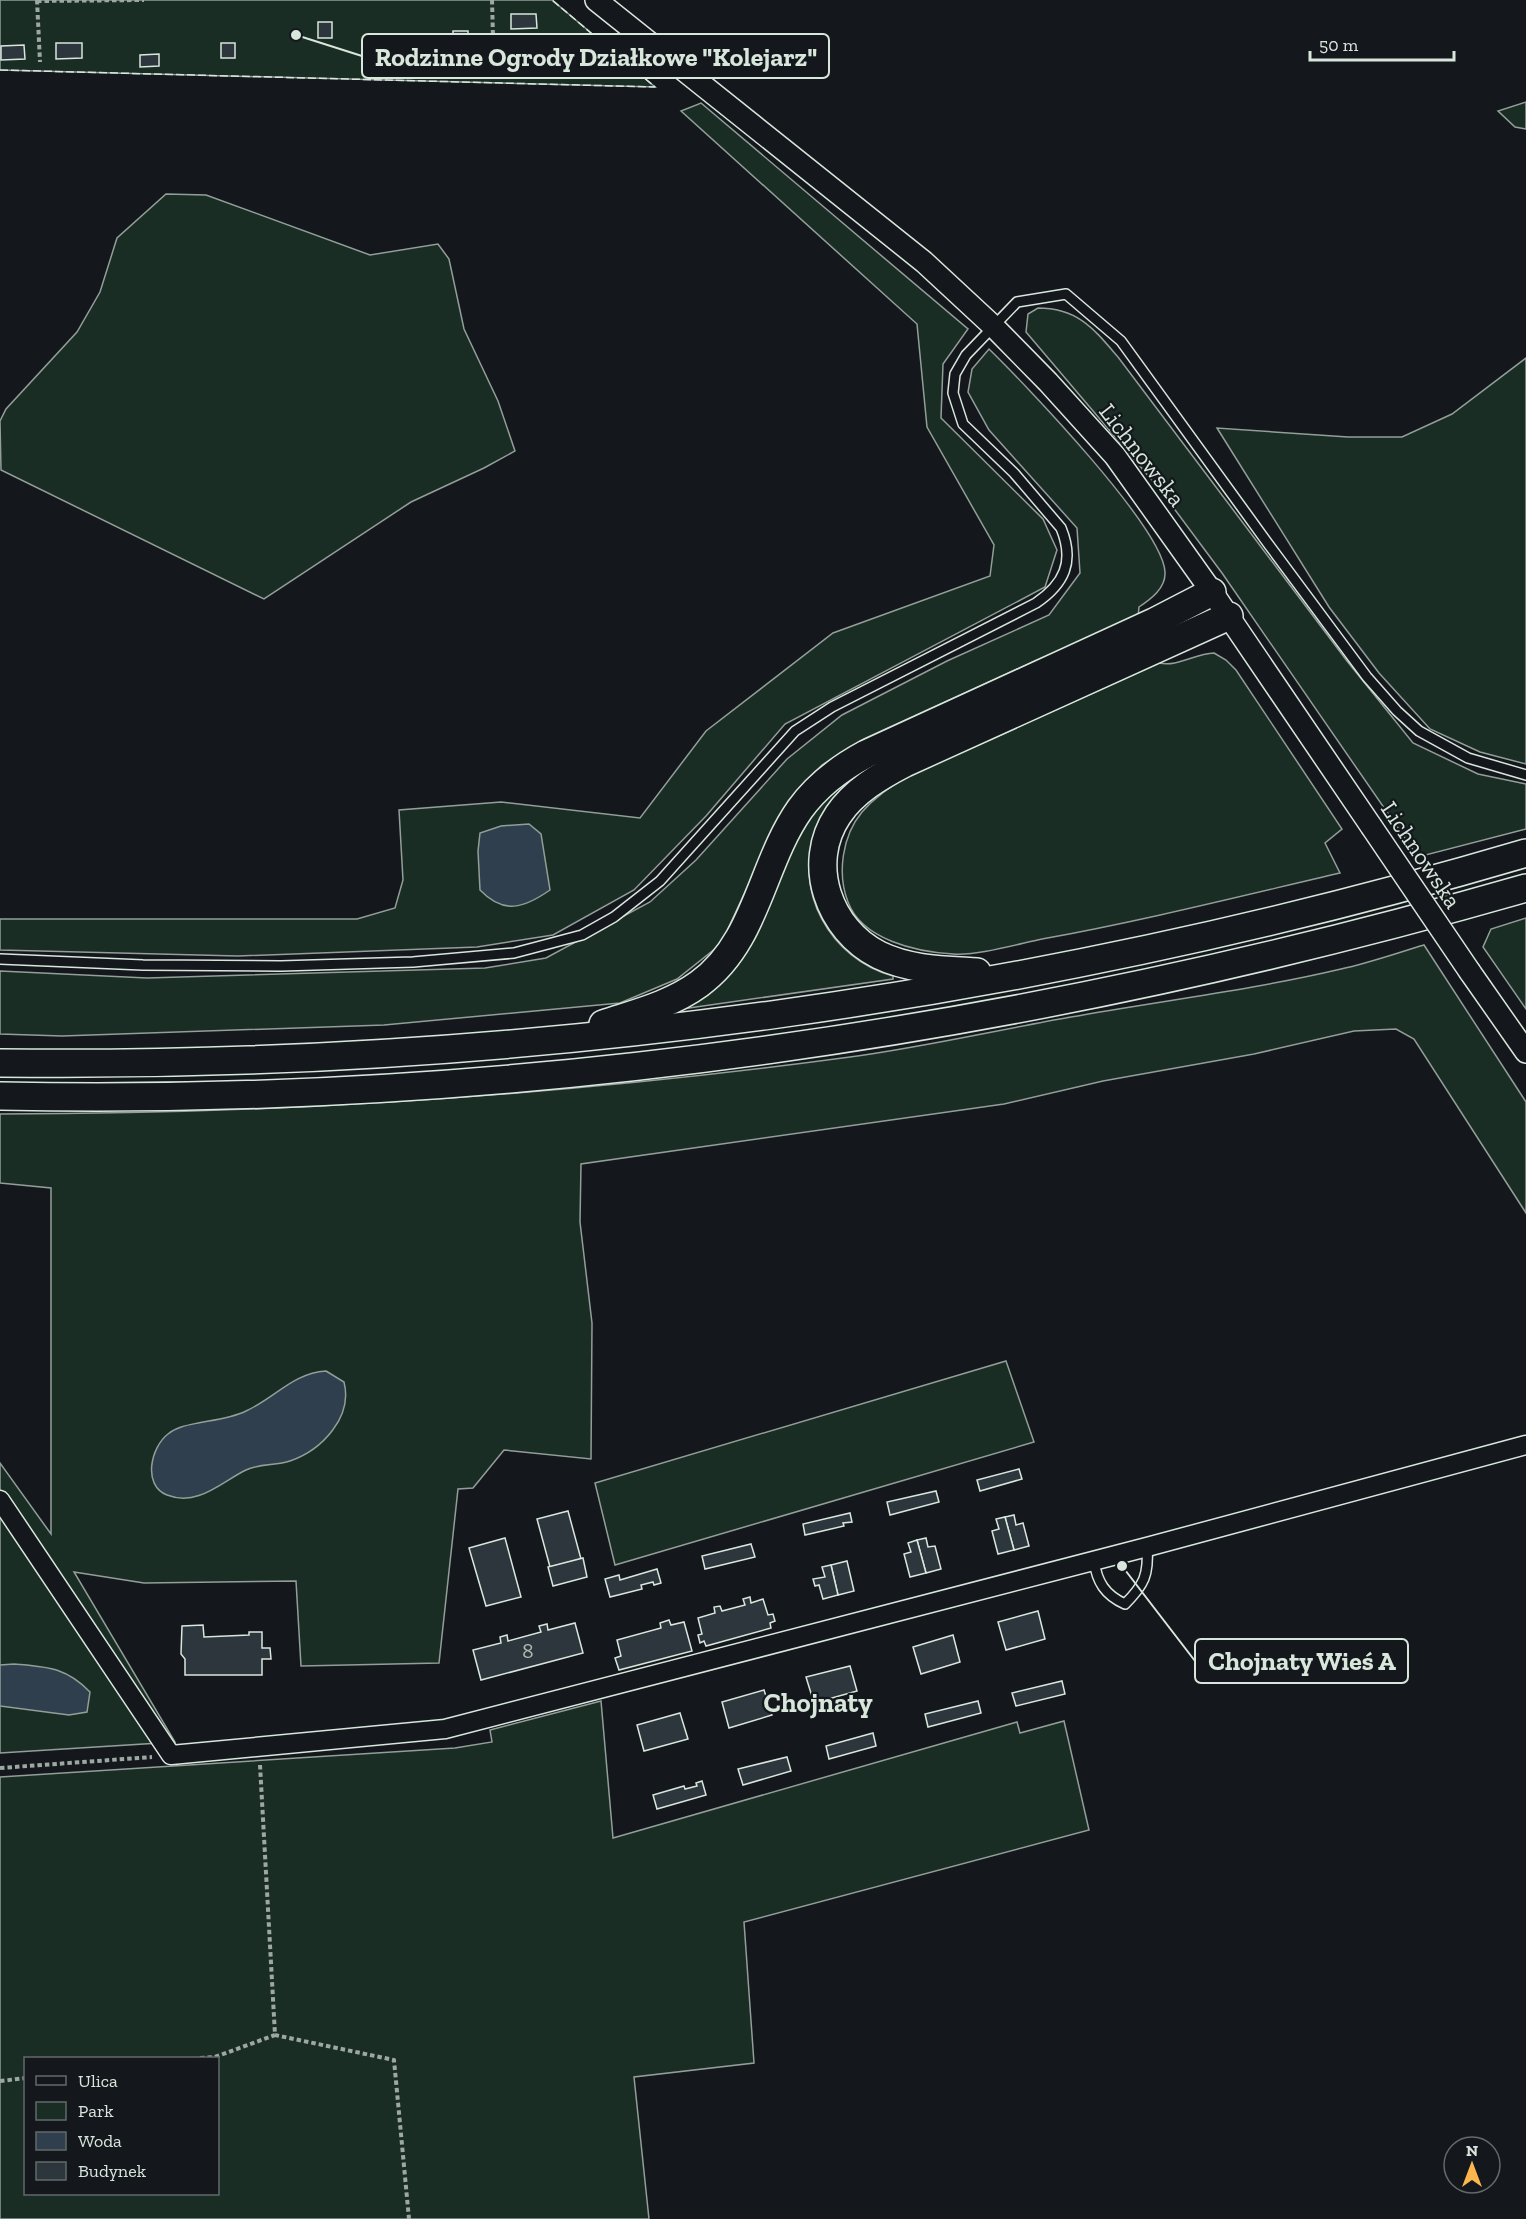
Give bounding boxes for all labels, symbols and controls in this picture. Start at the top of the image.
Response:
scale bar [1310,24,1454,62]
callout: Rodzinne Ogrody Działkowe "Kolejarz" [362,34,829,78]
text: 50 m [1319,34,1359,56]
text: Rodzinne Ogrody Działkowe "Kolejarz" [375,41,817,73]
street label: Lichnowska [1093,397,1192,512]
street label: Lichnowska [1375,796,1468,914]
house number: 8 [522,1638,534,1663]
callout: Chojnaty Wieś A [1195,1639,1408,1683]
text: Chojnaty Wieś A [1208,1645,1396,1677]
district label: Chojnaty [764,1687,873,1719]
legend [24,2057,219,2195]
text: Ulica [78,2070,118,2092]
text: Park [78,2100,114,2122]
text: Woda [78,2130,122,2152]
north arrow [1442,2135,1502,2195]
text: N [1466,2141,1478,2160]
text: Budynek [78,2160,147,2182]

